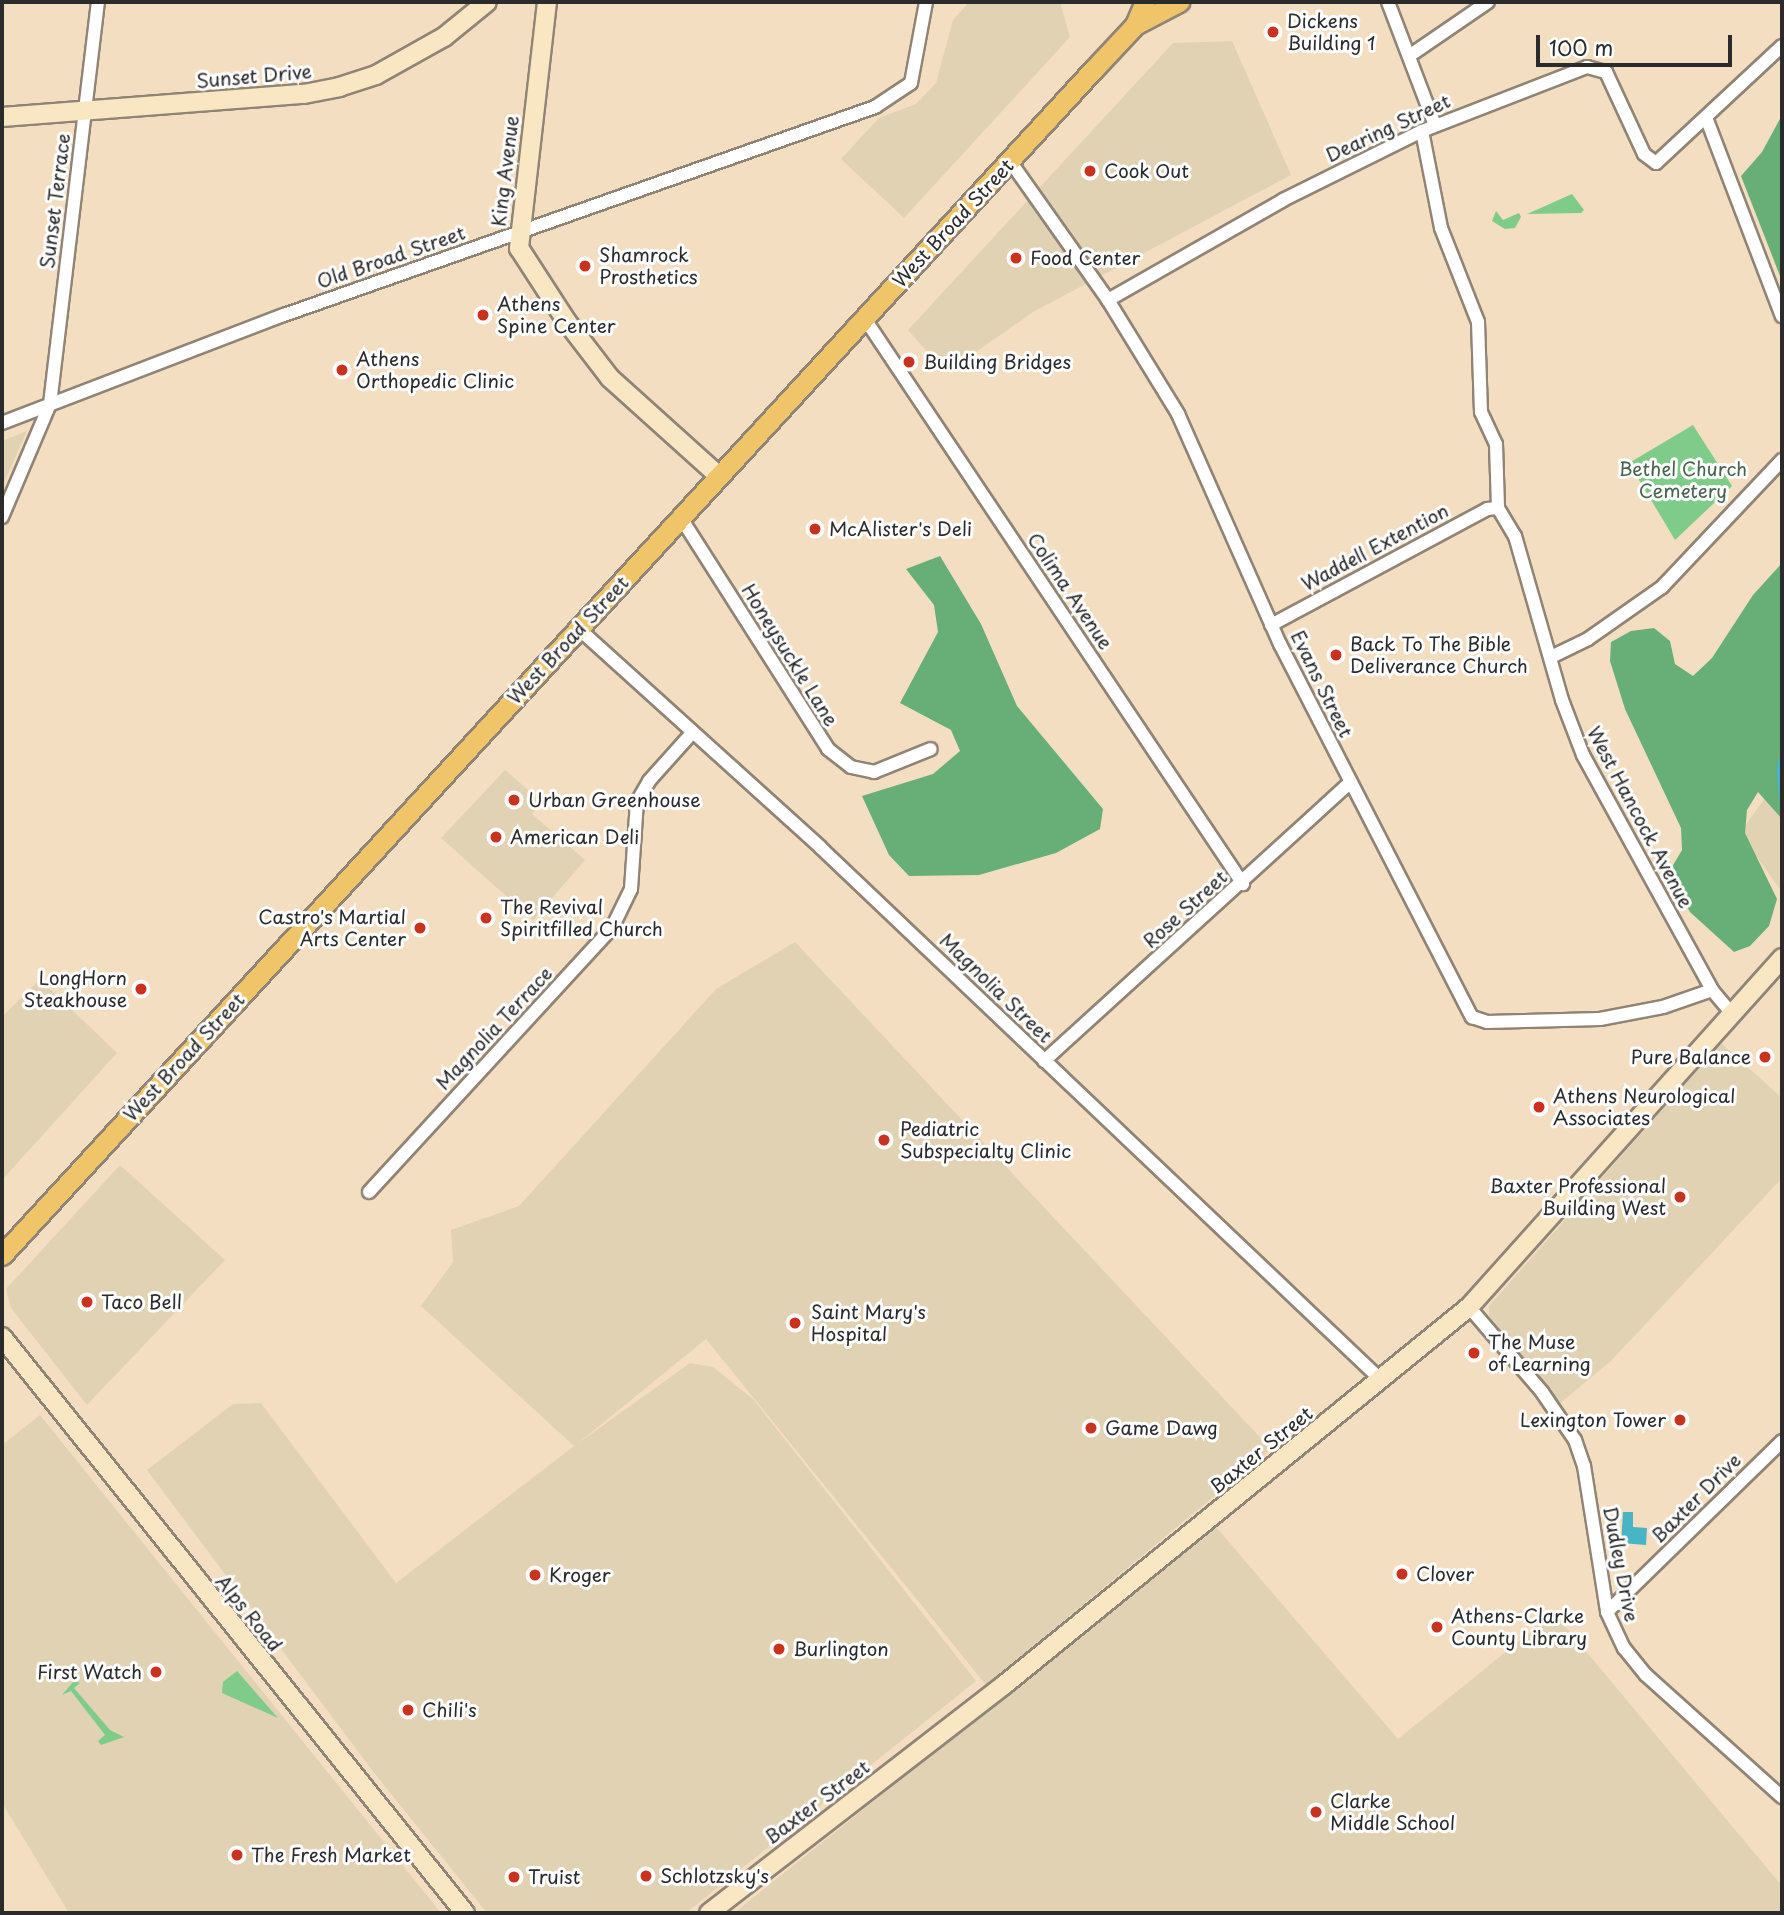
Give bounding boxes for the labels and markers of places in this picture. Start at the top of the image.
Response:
place label: Dickens Building 1 [1287,10,1376,54]
marker: Dickens Building 1 [1265,24,1281,40]
place label: Cook Out [1104,160,1191,182]
marker: Cook Out [1082,163,1098,179]
place label: Shamrock Prosthetics [599,244,698,288]
place label: Food Center [1030,247,1142,269]
marker: Food Center [1008,250,1024,266]
marker: Shamrock Prosthetics [577,258,593,274]
place label: Athens Spine Center [497,293,616,337]
marker: Athens Spine Center [475,307,491,323]
place label: Athens Orthopedic Clinic [356,348,514,392]
place label: Building Bridges [923,351,1071,373]
marker: Building Bridges [901,354,917,370]
marker: Athens Orthopedic Clinic [334,362,350,378]
place label: McAlister's Deli [829,518,972,540]
marker: McAlister's Deli [807,521,823,537]
place label: Back To The Bible Deliverance Church [1350,633,1528,677]
marker: Back To The Bible Deliverance Church [1328,647,1344,663]
place label: Urban Greenhouse [528,789,702,811]
marker: Urban Greenhouse [506,792,522,808]
place label: American Deli [510,826,640,848]
marker: American Deli [488,829,504,845]
place label: The Revival Spiritfilled Church [500,896,666,940]
place label: Castro's Martial Arts Center [257,906,406,950]
marker: The Revival Spiritfilled Church [478,910,494,926]
marker: Castro's Martial Arts Center [412,920,428,936]
place label: LongHorn Steakhouse [24,967,127,1011]
marker: LongHorn Steakhouse [133,981,149,997]
place label: Pure Balance [1631,1046,1751,1068]
marker: Pure Balance [1757,1049,1773,1065]
place label: Athens Neurological Associates [1553,1085,1736,1129]
marker: Athens Neurological Associates [1531,1099,1547,1115]
place label: Pediatric Subspecialty Clinic [900,1118,1072,1162]
marker: Pediatric Subspecialty Clinic [874,1130,894,1150]
place label: Baxter Professional Building West [1489,1175,1666,1219]
marker: Baxter Professional Building West [1672,1189,1688,1205]
place label: Taco Bell [101,1291,184,1313]
marker: Taco Bell [79,1294,95,1310]
place label: Saint Mary's Hospital [811,1301,927,1345]
marker: Saint Mary's Hospital [785,1313,805,1333]
place label: The Muse of Learning [1488,1331,1591,1375]
marker: The Muse of Learning [1466,1345,1482,1361]
place label: Lexington Tower [1520,1409,1666,1431]
marker: Lexington Tower [1672,1412,1688,1428]
place label: Game Dawg [1105,1417,1218,1439]
marker: Game Dawg [1083,1420,1099,1436]
place label: Clover [1416,1563,1474,1585]
place label: Kroger [549,1564,611,1586]
marker: Clover [1394,1566,1410,1582]
marker: Kroger [527,1567,543,1583]
place label: Athens-Clarke County Library [1451,1605,1588,1649]
marker: Athens-Clarke County Library [1429,1619,1445,1635]
place label: Burlington [793,1638,889,1660]
marker: Burlington [771,1641,787,1657]
place label: First Watch [37,1661,142,1683]
marker: First Watch [148,1664,164,1680]
place label: Chili's [422,1699,477,1721]
marker: Chili's [400,1702,416,1718]
place label: Clarke Middle School [1330,1790,1457,1834]
marker: Clarke Middle School [1308,1804,1324,1820]
place label: The Fresh Market [251,1844,412,1866]
marker: The Fresh Market [229,1847,245,1863]
place label: Schlotzsky's [660,1865,769,1887]
place label: Truist [528,1866,580,1888]
marker: Schlotzsky's [638,1868,654,1884]
marker: Truist [506,1869,522,1885]

